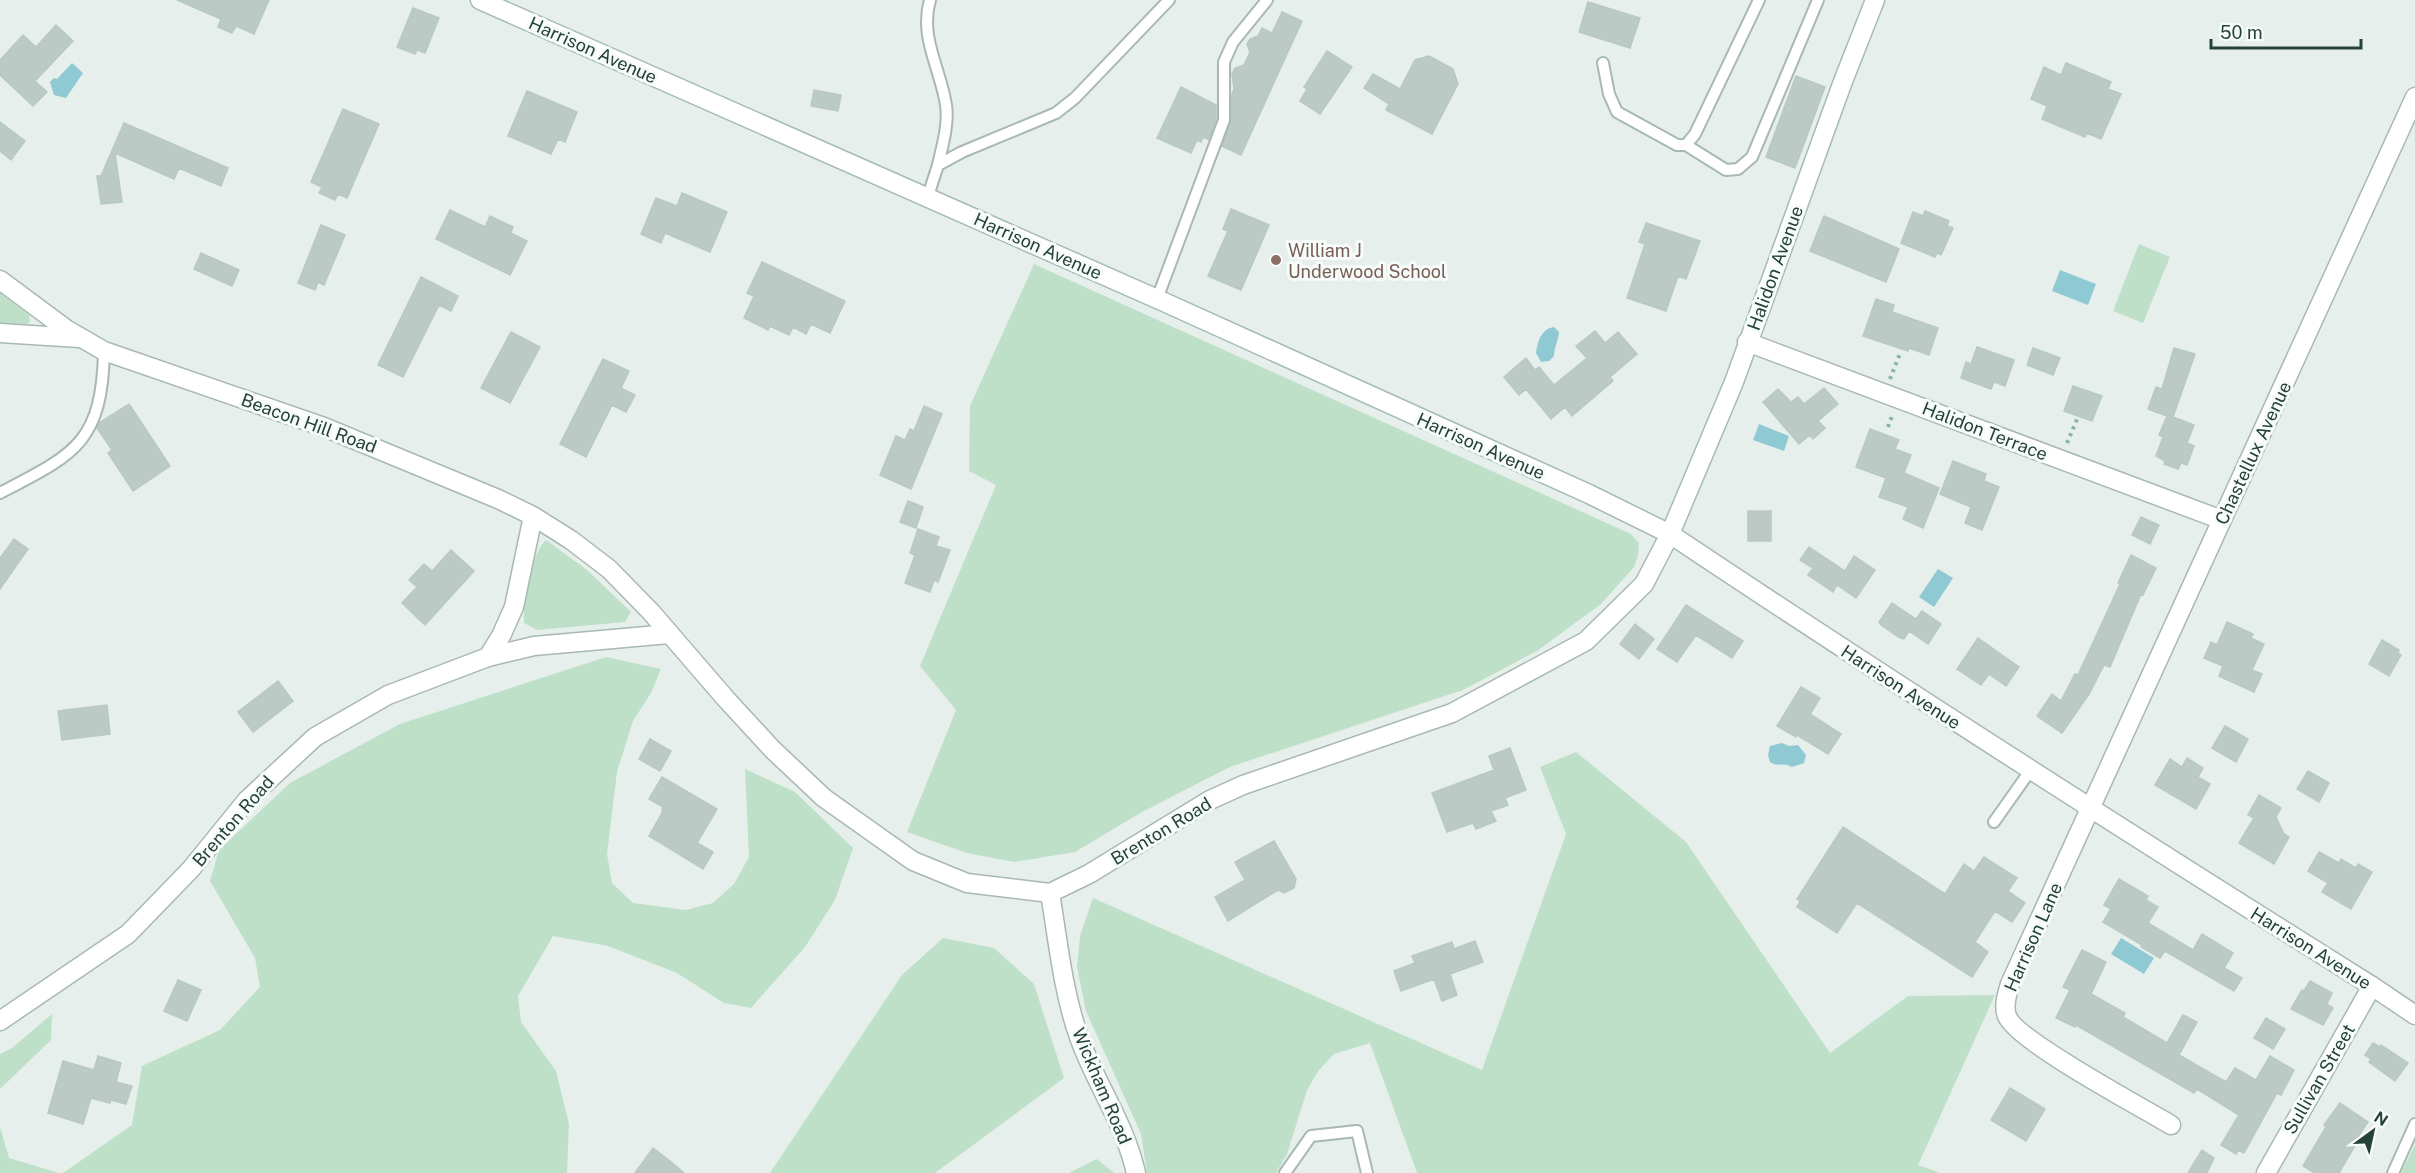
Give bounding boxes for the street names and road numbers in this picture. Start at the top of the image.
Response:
street label: Harrison Avenue [526,12,660,88]
street label: Halidon Avenue [1743,203,1807,333]
street label: Harrison Avenue [971,208,1105,284]
street label: Chastellux Avenue [2211,378,2295,528]
street label: Beacon Hill Road [238,389,380,457]
street label: Halidon Terrace [1919,397,2051,465]
street label: Harrison Avenue [1414,408,1548,484]
street label: Harrison Avenue [1837,641,1965,733]
street label: Brenton Road [188,771,278,871]
street label: Brenton Road [1107,793,1215,869]
street label: Harrison Lane [2000,879,2066,995]
street label: Harrison Avenue [2247,903,2375,993]
street label: Sullivan Street [2279,1020,2359,1138]
street label: Wickham Road [1068,1025,1136,1147]

